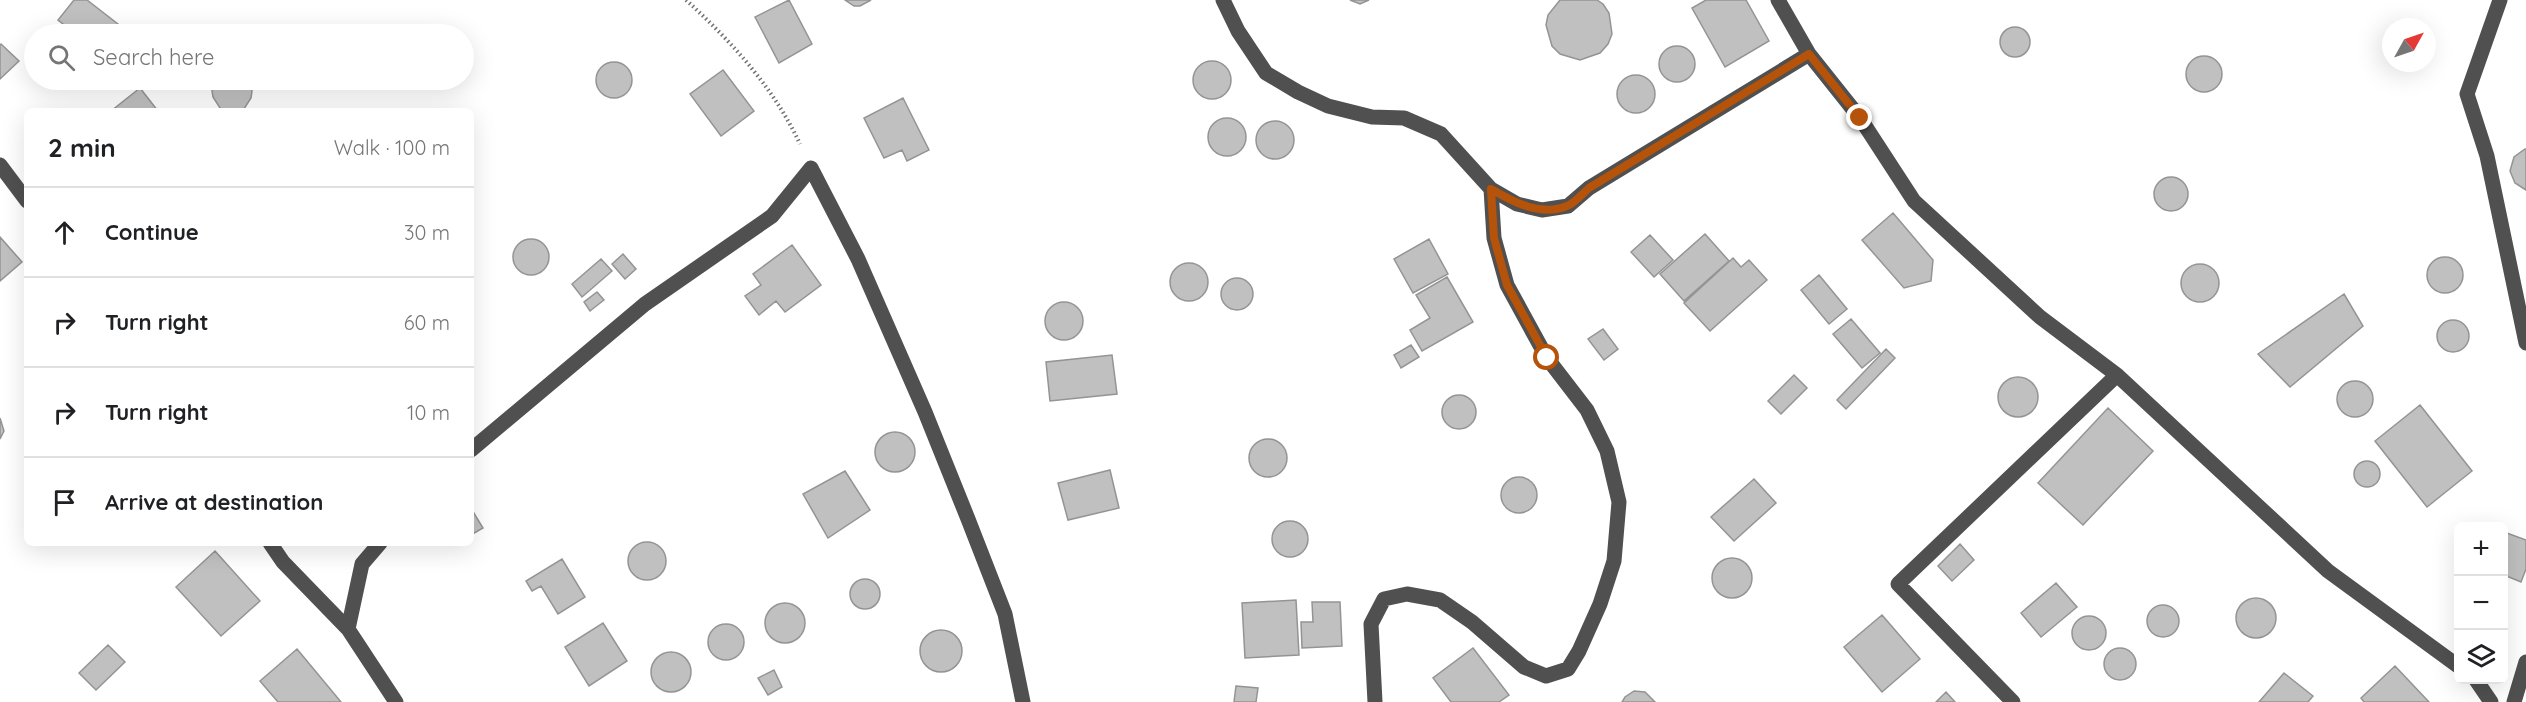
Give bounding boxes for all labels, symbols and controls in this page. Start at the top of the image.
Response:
north arrow [2382,18,2436,72]
search box [24,24,474,90]
icon: search [45,41,78,74]
text: Search here [93,43,214,71]
route end [1846,104,1872,130]
text: 2 min [48,131,116,164]
text: Walk · 100 m [334,135,450,160]
icon: ahead [48,216,81,249]
text: Continue [105,218,199,246]
text: 30 m [404,220,450,245]
icon: right [48,306,81,339]
text: Turn right [105,308,209,336]
text: 60 m [404,310,450,335]
route start [1533,344,1559,370]
icon: right [48,396,81,429]
text: Turn right [105,398,209,426]
text: 10 m [407,400,450,425]
icon: arrive [48,486,81,519]
text: Arrive at destination [105,488,323,516]
map controls [2454,522,2508,684]
button: + [2454,522,2508,576]
button: − [2454,576,2508,630]
button: layers [2454,630,2508,684]

